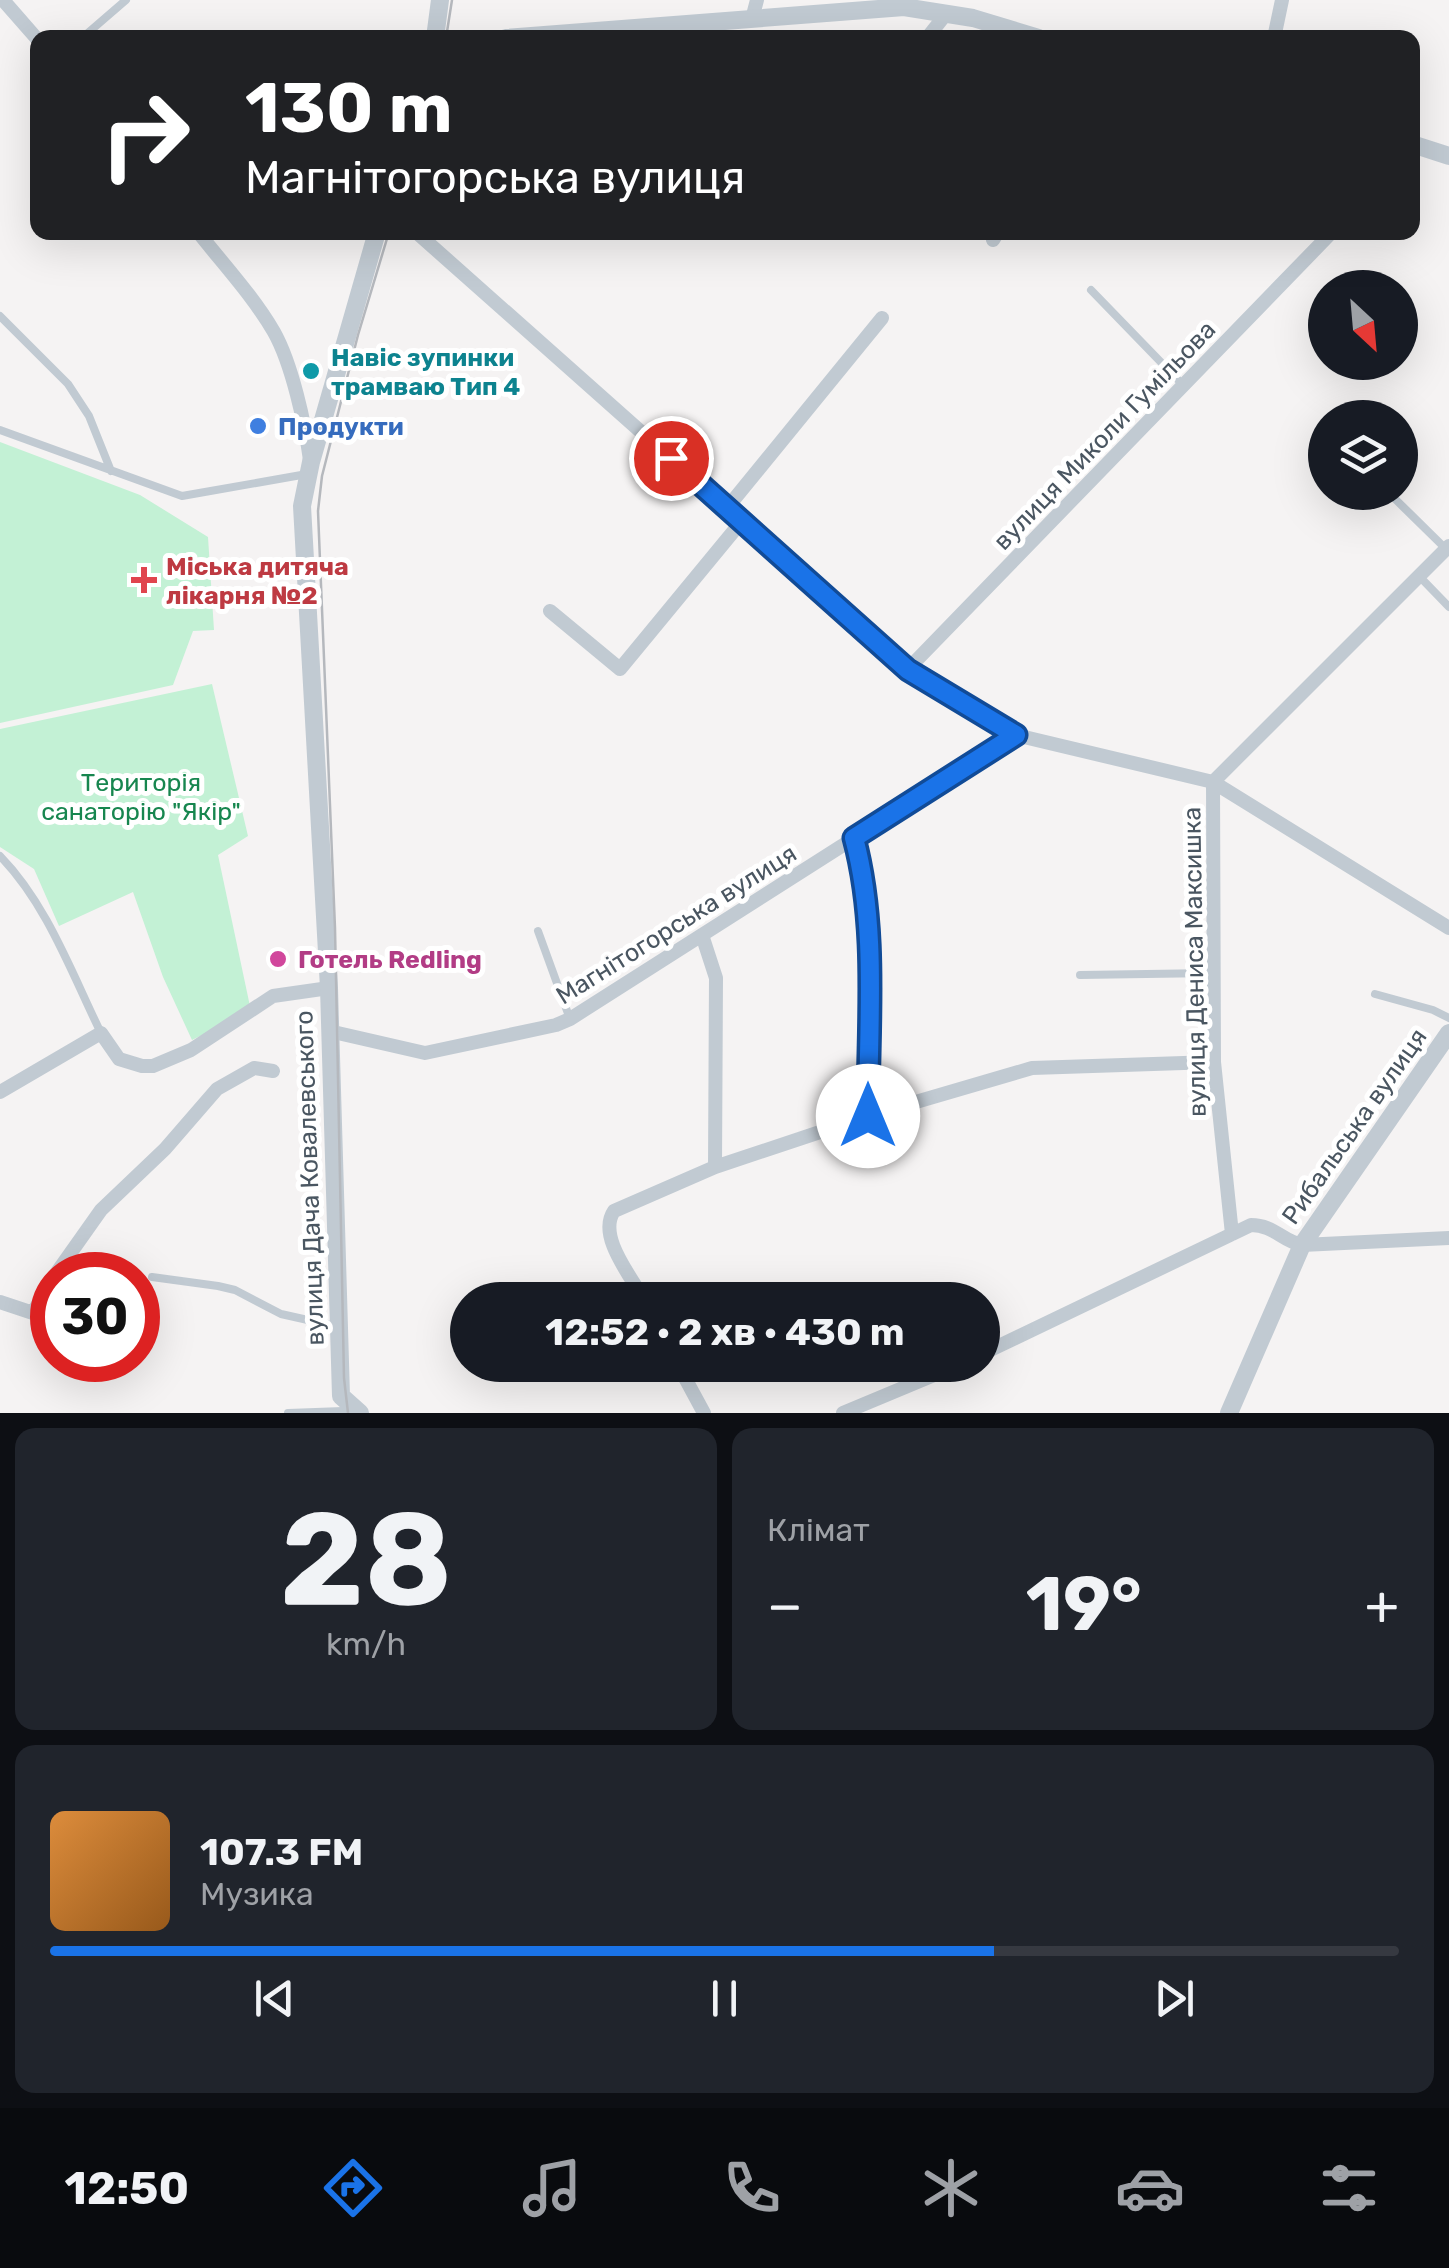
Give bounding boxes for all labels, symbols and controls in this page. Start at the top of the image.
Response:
text: 130 m [245,67,453,150]
icon: right [80,70,210,200]
text: Магнітогорська вулиця [245,151,745,204]
north arrow [1308,270,1418,380]
map controls [1308,270,1418,510]
street label: вулиця Миколи Гумільова [987,315,1221,556]
place label: Навіс зупинки трамваю Тип 4 [331,343,520,401]
marker: Навіс зупинки трамваю Тип 4 [300,360,322,382]
button: layers [1308,400,1418,510]
place label: Продукти [278,412,404,441]
marker: Продукти [247,415,269,437]
pin [629,416,714,501]
icon: arrive [644,431,699,486]
place label: Міська дитяча лікарня №2 [166,552,349,610]
marker: Міська дитяча лікарня №2 [131,567,157,593]
park label: Територія санаторію "Якір" [41,768,241,826]
street label: вулиця Дениса Максишка [1177,807,1212,1117]
street label: Магнітогорська вулиця [551,838,802,1010]
place label: Готель Redling [298,945,482,974]
marker: Готель Redling [267,948,289,970]
street label: вулиця Дача Ковалевського [289,1010,330,1346]
street label: Рибальська вулиця [1276,1023,1433,1230]
position arrow [816,1064,920,1168]
speed limit sign: 30 [30,1252,160,1382]
text: 12:52 · 2 хв · 430 m [545,1309,905,1355]
text: 28 [280,1482,452,1637]
text: Клімат [767,1511,870,1549]
text: 19° [1026,1560,1142,1649]
text: − [767,1573,803,1638]
text: + [1365,1573,1399,1638]
text: km/h [326,1625,406,1663]
text: 107.3 FM [200,1829,363,1875]
text: Музика [200,1875,314,1913]
icon: previous [247,1971,302,2026]
icon: pause [697,1971,752,2026]
icon: next [1147,1971,1202,2026]
icon: directions [318,2153,388,2223]
icon: music [517,2153,587,2223]
icon: phone [717,2153,787,2223]
icon: climate [916,2153,986,2223]
icon: car [1115,2153,1185,2223]
icon: filters [1314,2153,1384,2223]
text: 12:50 [65,2162,189,2215]

